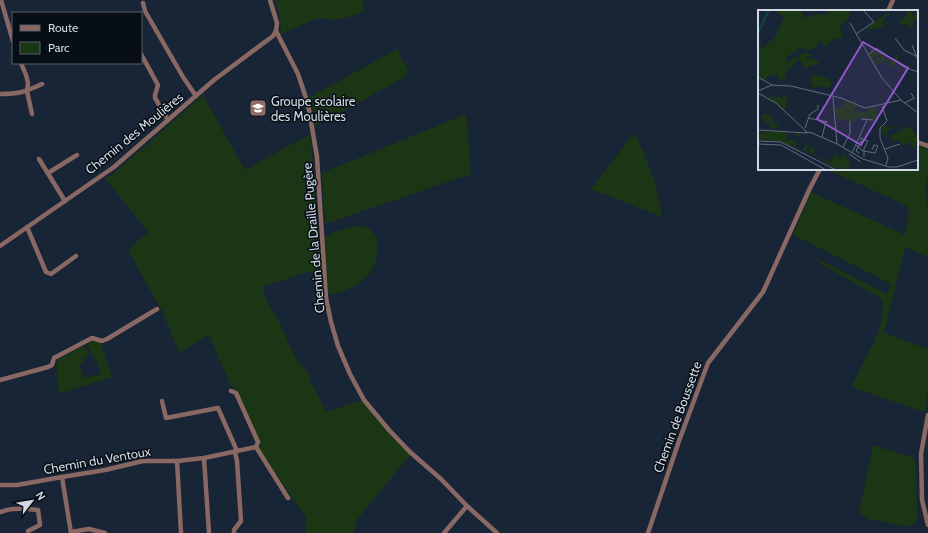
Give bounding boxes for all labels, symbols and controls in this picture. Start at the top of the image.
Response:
inset map [758,10,918,170]
legend [12,12,142,64]
text: Route [48,20,78,35]
text: Parc [48,40,70,55]
street label: Chemin des Moulières [82,88,187,177]
place label: Groupe scolaire des Moulières [271,93,356,124]
school or university icon: Groupe scolaire des Moulières [248,98,268,118]
street label: Chemin de la Draille Pugère [298,162,328,314]
street label: Chemin de Boussette [649,359,705,475]
street label: Chemin du Ventoux [42,443,153,477]
north arrow [12,481,52,521]
text: N [33,489,49,503]

